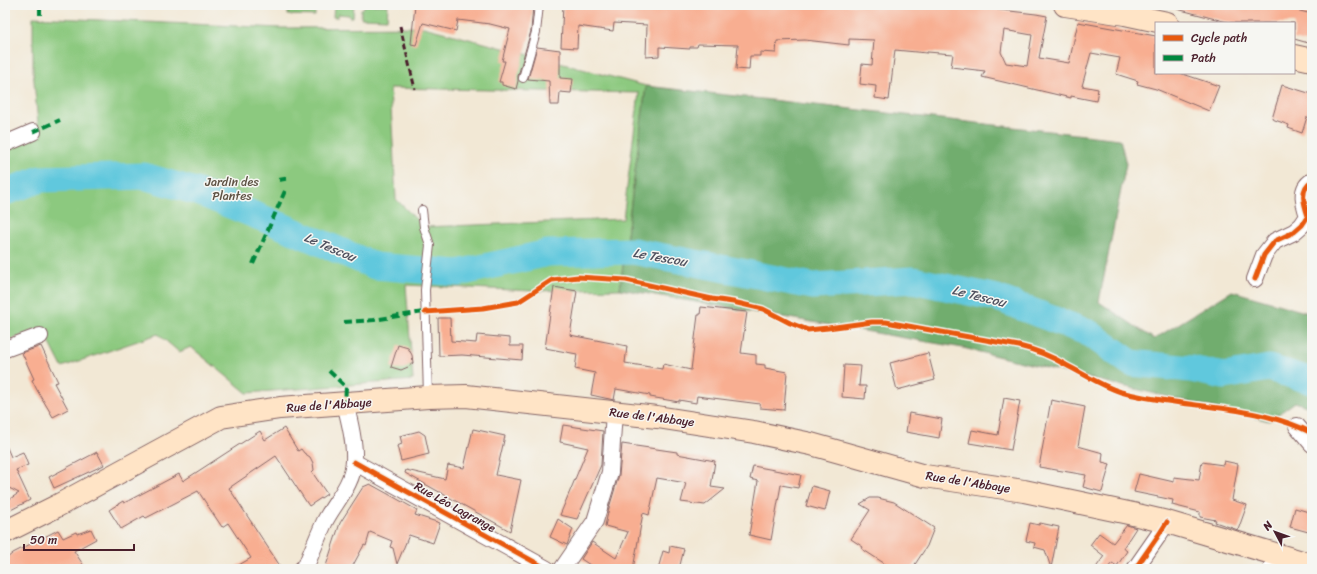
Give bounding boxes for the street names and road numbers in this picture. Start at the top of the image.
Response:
street label: Rue de l'Abbaye [286,391,372,419]
street label: Rue de l'Abbaye [608,401,696,433]
street label: Rue de l'Abbaye [924,464,1012,500]
street label: Rue Léo Lagrange [410,475,500,539]

